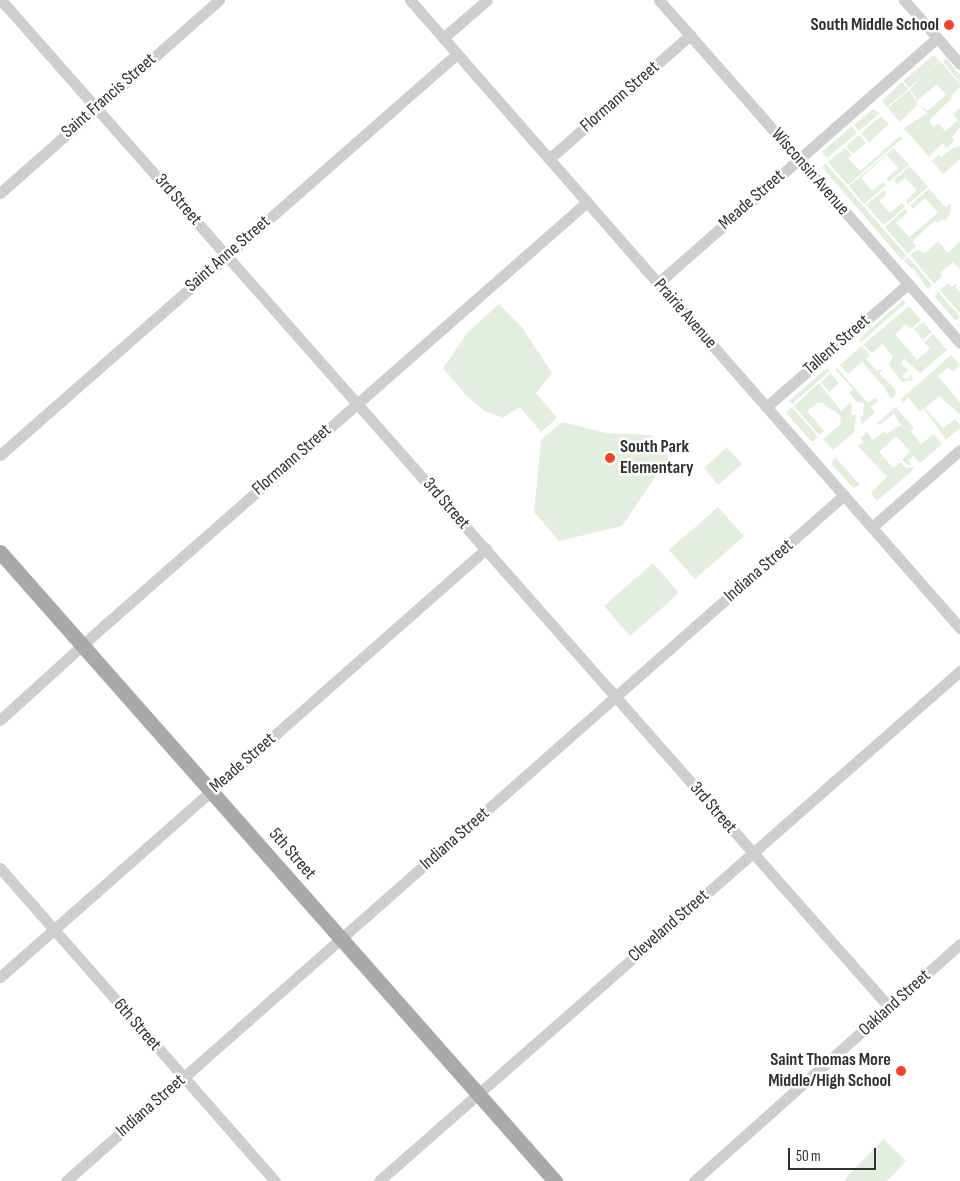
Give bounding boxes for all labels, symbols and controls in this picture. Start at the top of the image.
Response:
place label: South Middle School [810,14,939,36]
marker: South Middle School [943,19,955,31]
street label: Saint Francis Street [57,49,161,143]
street label: Flormann Street [576,57,664,137]
street label: Wisconsin Avenue [766,124,854,220]
street label: Meade Street [715,165,789,235]
street label: 3rd Street [150,170,206,230]
street label: Saint Anne Street [181,211,275,297]
street label: Prairie Avenue [649,275,721,353]
street label: Tallent Street [799,310,875,380]
street label: Flormann Street [248,420,336,500]
place label: South Park Elementary [620,437,693,479]
marker: South Park Elementary [604,452,616,464]
street label: 3rd Street [418,474,474,534]
street label: Indiana Street [720,535,798,607]
street label: Meade Street [206,728,280,798]
street label: 3rd Street [685,778,741,838]
street label: Indiana Street [416,803,494,875]
street label: 5th Street [264,824,320,884]
street label: Cleveland Street [624,885,714,967]
street label: Oakland Street [855,965,935,1041]
street label: 6th Street [109,995,165,1055]
place label: Saint Thomas More Middle/High School [768,1050,891,1092]
marker: Saint Thomas More Middle/High School [895,1065,907,1077]
street label: Indiana Street [112,1070,190,1142]
scale bar [790,1138,878,1170]
text: 50 m [796,1147,821,1166]

